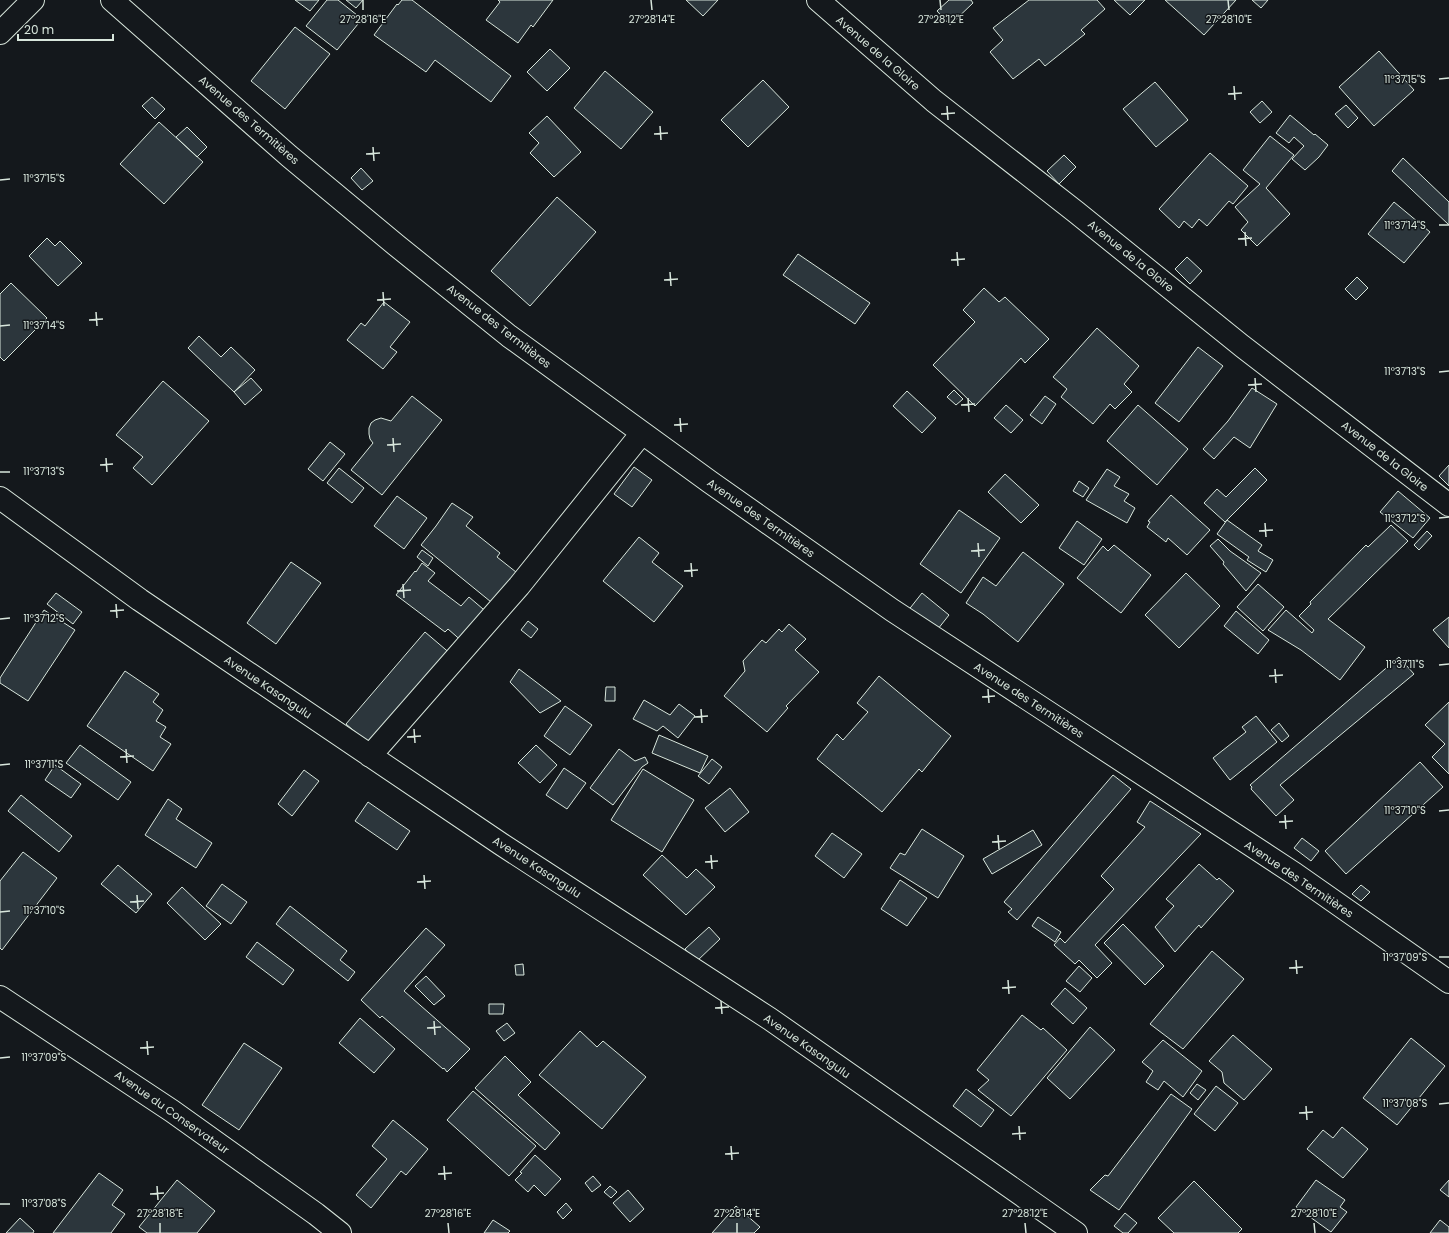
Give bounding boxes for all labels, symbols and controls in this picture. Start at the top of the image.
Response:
text: 27°28'16"E [340,12,386,27]
text: 27°28'14"E [629,12,675,27]
street label: Avenue de la Gloire [833,12,924,94]
text: 27°28'12"E [918,12,964,27]
text: 27°28'10"E [1206,12,1252,27]
scale bar [18,16,113,42]
text: 20 m [24,21,54,38]
street label: Avenue des Termitières [195,72,303,168]
text: 11°37'15"S [1384,72,1426,87]
text: 11°37'15"S [23,171,65,186]
street label: Avenue de la Gloire [1085,216,1178,296]
text: 11°37'14"S [1384,218,1426,233]
street label: Avenue des Termitières [444,280,555,372]
text: 11°37'14"S [23,318,65,333]
text: 11°37'13"S [1384,364,1426,379]
street label: Avenue de la Gloire [1338,417,1432,495]
text: 11°37'13"S [23,464,65,479]
street label: Avenue des Termitières [704,475,818,561]
text: 11°37'12"S [1384,511,1426,526]
text: 11°37'12"S [23,611,65,626]
street label: Avenue Kasangulu [221,652,315,722]
text: 11°37'11"S [1386,657,1424,672]
street label: Avenue des Termitières [971,658,1087,742]
text: 11°37'11"S [25,757,63,772]
text: 11°37'10"S [1384,803,1426,818]
street label: Avenue Kasangulu [490,832,584,902]
street label: Avenue des Termitières [1241,837,1357,922]
text: 11°37'10"S [23,903,65,918]
text: 11°37'09"S [1383,950,1428,965]
street label: Avenue Kasangulu [760,1010,854,1082]
text: 11°37'09"S [22,1050,67,1065]
street label: Avenue du Conservateur [112,1066,232,1158]
text: 11°37'08"S [1383,1096,1428,1111]
text: 11°37'08"S [22,1196,67,1211]
text: 27°28'18"E [137,1206,183,1221]
text: 27°28'16"E [425,1206,471,1221]
text: 27°28'14"E [714,1206,760,1221]
text: 27°28'12"E [1002,1206,1048,1221]
text: 27°28'10"E [1291,1206,1337,1221]

